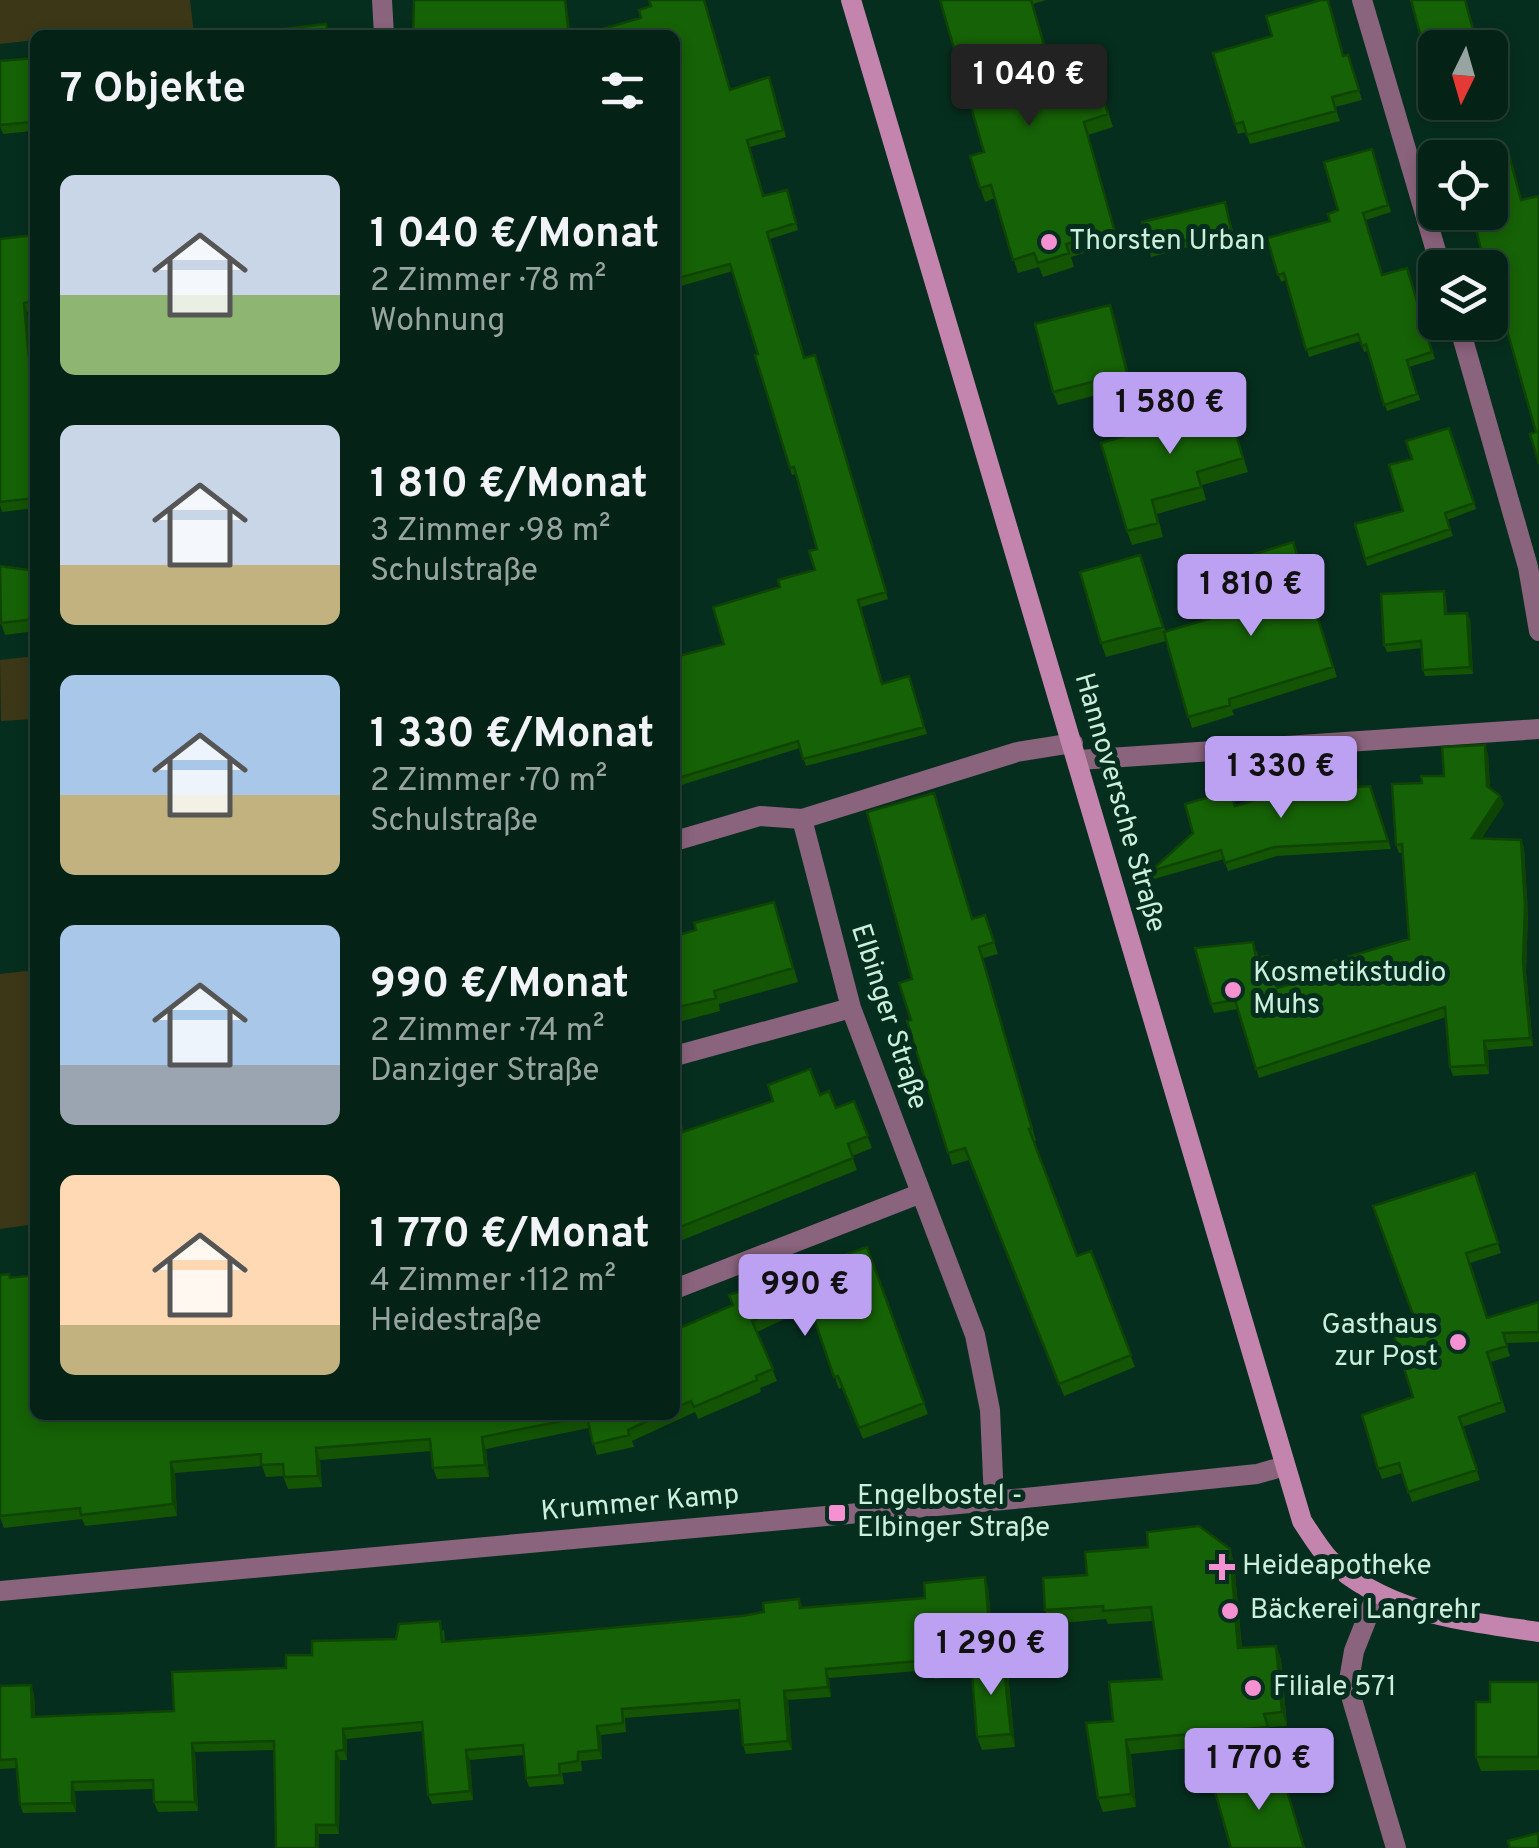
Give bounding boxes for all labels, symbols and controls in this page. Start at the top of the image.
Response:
north arrow [1418,30,1508,120]
map controls [1418,30,1508,340]
pin: 1 040 € [937,44,1121,129]
text: 1 040 € [973,56,1085,96]
icon: filters [595,63,650,118]
text: 7 Objekte [60,64,246,117]
button: locate [1418,140,1508,230]
text: 1 040 €/Monat [370,209,659,262]
icon: home [140,215,260,335]
place label: Thorsten Urban [1069,224,1265,260]
marker: Thorsten Urban [1038,231,1060,253]
button: layers [1418,250,1508,340]
text: 2 Zimmer · 78 m² [370,262,606,302]
text: Wohnung [370,302,505,342]
pin: 1 580 € [1078,372,1262,457]
text: 1 580 € [1115,384,1225,424]
text: 1 810 €/Monat [370,459,648,512]
icon: home [140,465,260,585]
text: 3 Zimmer · 98 m² [370,512,611,552]
text: Schulstraße [370,552,538,592]
pin: 1 810 € [1159,554,1343,639]
text: 1 810 € [1199,566,1303,606]
street label: Hannoversche Straße [1065,669,1173,937]
text: 1 330 €/Monat [370,709,654,762]
icon: home [140,715,260,835]
pin: 1 330 € [1189,736,1373,821]
text: 1 330 € [1227,748,1335,788]
text: 2 Zimmer · 70 m² [370,762,607,802]
text: Schulstraße [370,802,538,842]
street label: Elbinger Straße [841,920,935,1114]
place label: Kosmetikstudio Muhs [1253,956,1446,1024]
text: 990 €/Monat [370,959,629,1012]
icon: home [140,965,260,1085]
marker: Kosmetikstudio Muhs [1222,979,1244,1001]
text: 2 Zimmer · 74 m² [370,1012,604,1052]
text: Danziger Straße [370,1052,599,1092]
text: 1 770 €/Monat [370,1209,650,1262]
icon: home [140,1215,260,1335]
pin: 990 € [735,1254,875,1339]
text: 4 Zimmer · 112 m² [370,1262,616,1302]
text: 990 € [761,1266,849,1306]
text: Heidestraße [370,1302,542,1342]
place label: Gasthaus zur Post [1322,1308,1438,1376]
marker: Gasthaus zur Post [1447,1331,1469,1353]
street label: Krummer Kamp [539,1477,741,1531]
place label: Engelbostel - Elbinger Straße [857,1479,1050,1547]
marker: Engelbostel - Elbinger Straße [826,1502,848,1524]
place label: Heideapotheke [1242,1549,1432,1585]
marker: Heideapotheke [1211,1556,1233,1578]
place label: Bäckerei Langrehr [1250,1593,1481,1629]
marker: Bäckerei Langrehr [1219,1600,1241,1622]
pin: 1 290 € [899,1613,1083,1698]
text: 1 290 € [936,1625,1046,1665]
place label: Filiale 571 [1273,1670,1397,1706]
marker: Filiale 571 [1242,1677,1264,1699]
pin: 1 770 € [1167,1728,1351,1813]
text: 1 770 € [1207,1740,1311,1780]

